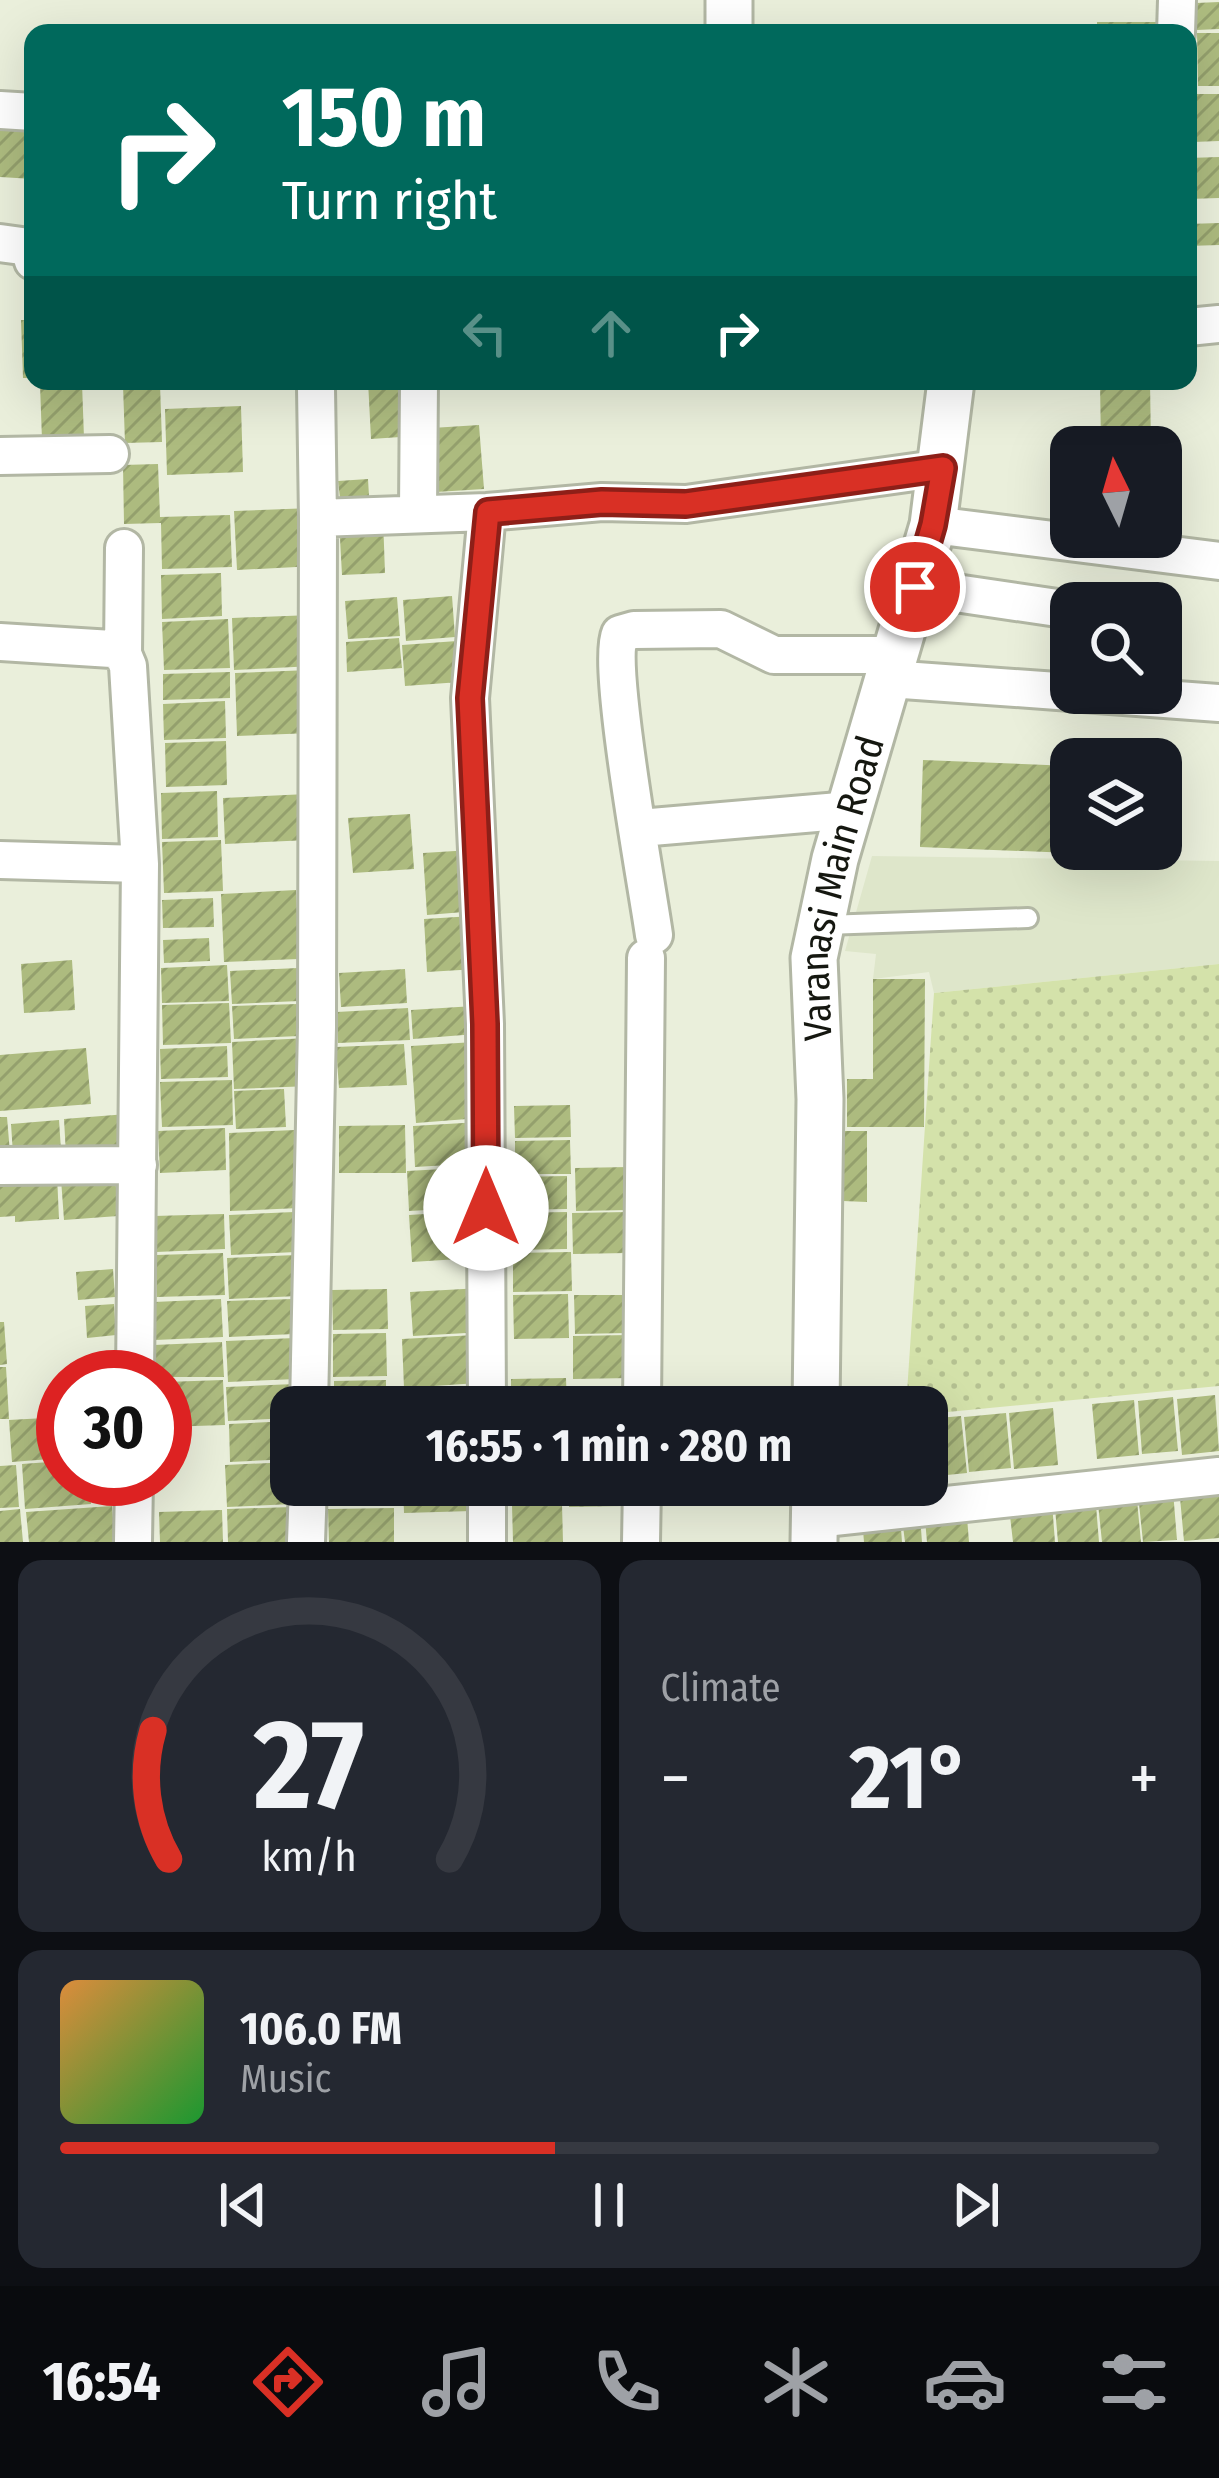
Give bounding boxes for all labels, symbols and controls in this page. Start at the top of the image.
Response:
text: 150 m [282,67,486,168]
icon: right [84,72,240,228]
text: Turn right [282,169,497,233]
icon: left [452,300,518,366]
icon: ahead [578,300,644,366]
icon: right [704,300,770,366]
north arrow [1050,426,1182,558]
map controls [1050,426,1182,870]
pin [864,536,966,638]
icon: arrive [882,554,948,620]
button: search [1050,582,1182,714]
street label: Varanasi Main Road [792,731,894,1042]
button: layers [1050,738,1182,870]
position arrow [423,1145,549,1271]
speed limit sign: 30 [36,1350,192,1506]
text: 16:55 · 1 min · 280 m [426,1419,792,1473]
text: Climate [661,1665,781,1711]
text: 27 [253,1691,364,1841]
text: 21° [849,1724,970,1832]
text: − [661,1739,690,1818]
text: + [1129,1739,1159,1818]
text: km/h [261,1831,357,1882]
text: 106.0 FM [240,2002,402,2056]
text: Music [240,2056,331,2102]
icon: previous [210,2172,276,2238]
icon: pause [576,2172,642,2238]
icon: next [943,2172,1009,2238]
icon: directions [246,2340,330,2424]
icon: music [415,2340,499,2424]
icon: phone [585,2340,669,2424]
icon: climate [754,2340,838,2424]
icon: car [923,2340,1007,2424]
icon: filters [1092,2340,1176,2424]
text: 16:54 [43,2350,161,2414]

